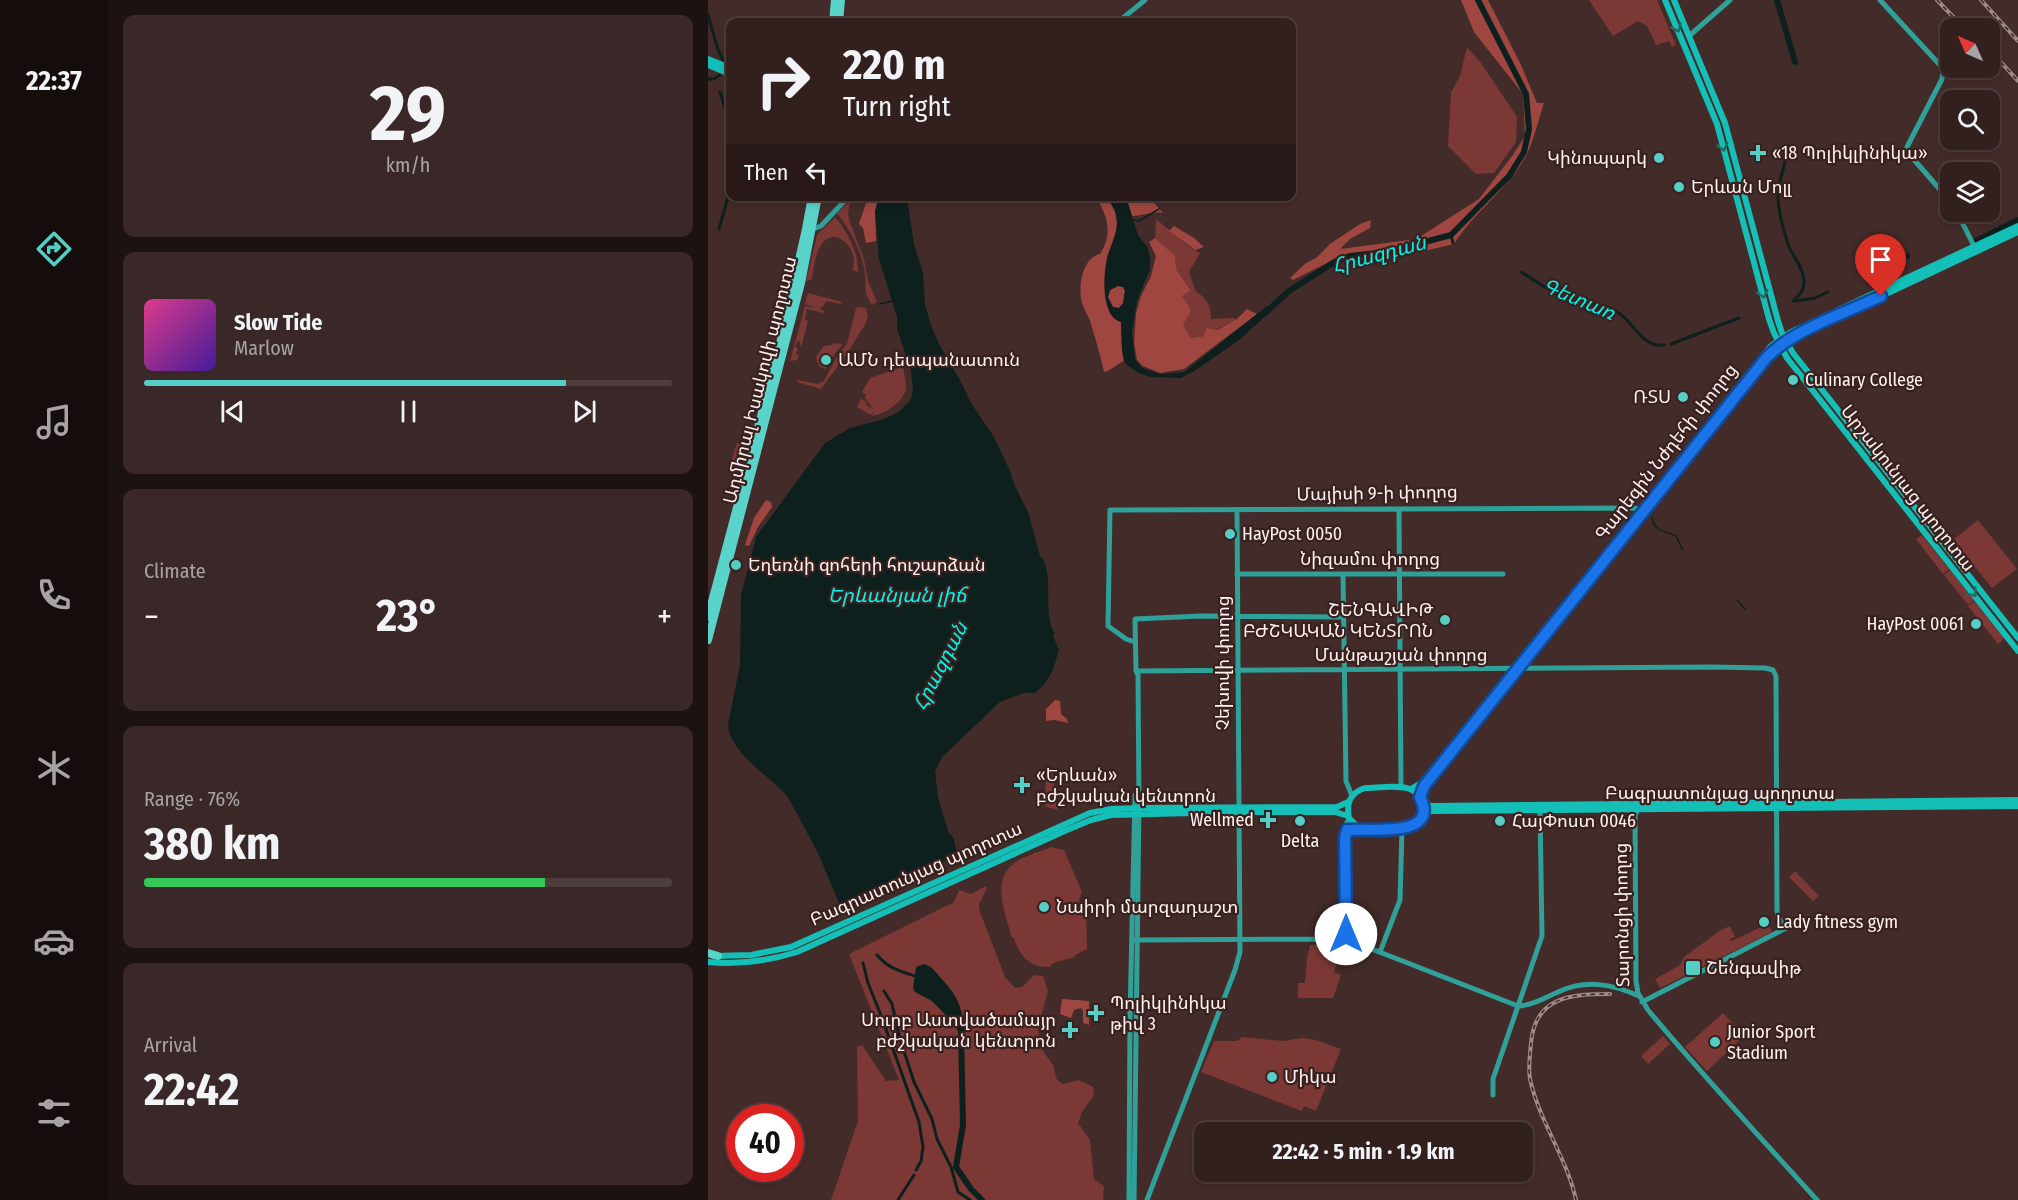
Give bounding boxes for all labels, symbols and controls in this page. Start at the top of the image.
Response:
north arrow [1940,18,2000,78]
map controls [1940,18,2000,222]
one-way arrow [1670,21,1682,32]
text: 220 m [843,40,946,90]
icon: right [744,42,822,120]
text: 22:37 [26,65,82,97]
text: 29 [370,67,446,161]
button: search [1940,90,2000,150]
text: Turn right [843,91,951,123]
one-way arrow [1716,142,1729,152]
place label: «18 Պոլիկլինիկա» [1772,142,1928,164]
marker: «18 Պոլիկլինիկա» [1749,144,1767,162]
place label: Կինոպարկ [1547,147,1647,169]
marker: Կինոպարկ [1652,151,1666,165]
text: km/h [386,153,430,177]
icon: left [800,156,833,189]
text: Then [744,159,788,186]
button: layers [1940,162,2000,222]
place label: Երևան Մոլլ [1691,176,1793,198]
marker: Երևան Մոլլ [1672,180,1686,194]
icon: directions [33,228,75,270]
water label: Հրազդան [1330,230,1429,278]
pin [1855,234,1906,296]
icon: arrive [1864,243,1897,276]
street label: Ադմիրալ Իսակովի պողոտա [719,254,801,506]
water label: Գետառ [1539,273,1619,325]
one-way arrow [1755,289,1768,299]
text: Slow Tide [234,309,322,336]
text: Marlow [234,336,294,360]
place label: ԱՄՆ դեսպանատուն [838,349,1020,371]
marker: ԱՄՆ դեսպանատուն [819,353,833,367]
street label: Գարեգին Նժդեհի փողոց [1590,359,1742,545]
place label: Culinary College [1805,369,1923,391]
marker: Culinary College [1786,373,1800,387]
place label: ՌՏՍ [1633,386,1671,408]
marker: ՌՏՍ [1676,390,1690,404]
icon: previous [216,395,249,428]
icon: pause [392,395,425,428]
icon: next [568,395,601,428]
street label: Արշակունյաց պողոտա [1836,400,1980,576]
icon: music [33,401,75,443]
street label: Մայիսի 9-ի փողոց [1296,481,1458,505]
place label: HayPost 0050 [1242,523,1342,545]
marker: HayPost 0050 [1223,527,1237,541]
street label: Նիզամու փողոց [1300,548,1440,570]
place label: Եղեռնի զոհերի հուշարձան [748,554,986,576]
marker: Եղեռնի զոհերի հուշարձան [729,558,743,572]
text: Climate [144,559,206,583]
icon: phone [33,574,75,616]
water label: Երևանյան լիճ [828,583,970,607]
one-way arrow [1965,587,1976,598]
text: 23° [376,589,440,643]
street label: Չեխովի փողոց [1212,595,1234,731]
text: − [144,597,159,637]
text: + [657,597,672,637]
place label: ՇԵՆԳԱՎԻԹ ԲԺՇԿԱԿԱՆ ԿԵՆՏՐՈՆ [1243,599,1433,642]
marker: ՇԵՆԳԱՎԻԹ ԲԺՇԿԱԿԱՆ ԿԵՆՏՐՈՆ [1438,613,1452,627]
place label: HayPost 0061 [1866,613,1964,635]
water label: Հրազդան [908,617,973,714]
marker: HayPost 0061 [1969,617,1983,631]
street label: Մանթաշյան փողոց [1314,644,1488,666]
icon: climate [33,747,75,789]
place label: «Երևան» բժշկական կենտրոն [1036,764,1216,807]
marker: «Երևան» բժշկական կենտրոն [1013,776,1031,794]
street label: Բագրատունյաց պողոտա [1605,782,1835,804]
text: Range · 76% [144,787,240,811]
place label: Wellmed [1190,809,1254,831]
place label: ՀայՓոստ 0046 [1512,810,1636,832]
marker: Wellmed [1259,811,1277,829]
marker: Delta [1293,814,1307,828]
marker: ՀայՓոստ 0046 [1493,814,1507,828]
text: 380 km [144,817,280,871]
street label: Բագրատունյաց պողոտա [807,817,1025,931]
place label: Delta [1281,830,1320,852]
street label: Տարոնցի փողոց [1610,843,1634,987]
place label: Նաիրի մարզադաշտ [1056,896,1238,918]
marker: Նաիրի մարզադաշտ [1037,900,1051,914]
position arrow [1314,902,1378,966]
place label: Lady fitness gym [1776,911,1898,933]
marker: Lady fitness gym [1757,915,1771,929]
icon: car [33,920,75,962]
place label: Շենգավիթ [1706,957,1802,979]
marker: Շենգավիթ [1684,959,1702,977]
place label: Պոլիկլինիկա թիվ 3 [1110,992,1227,1035]
marker: Պոլիկլինիկա թիվ 3 [1087,1004,1105,1022]
place label: Սուրբ Աստվածամայր բժշկական կենտրոն [861,1009,1056,1052]
marker: Սուրբ Աստվածամայր բժշկական կենտրոն [1061,1021,1079,1039]
place label: Junior Sport Stadium [1727,1021,1816,1064]
text: Arrival [144,1033,197,1057]
marker: Junior Sport Stadium [1708,1035,1722,1049]
text: 22:42 [144,1063,239,1117]
place label: Միկա [1284,1066,1337,1088]
marker: Միկա [1265,1070,1279,1084]
icon: filters [33,1092,75,1134]
speed limit sign: 40 [726,1104,804,1182]
text: 22:42 · 5 min · 1.9 km [1272,1138,1455,1165]

